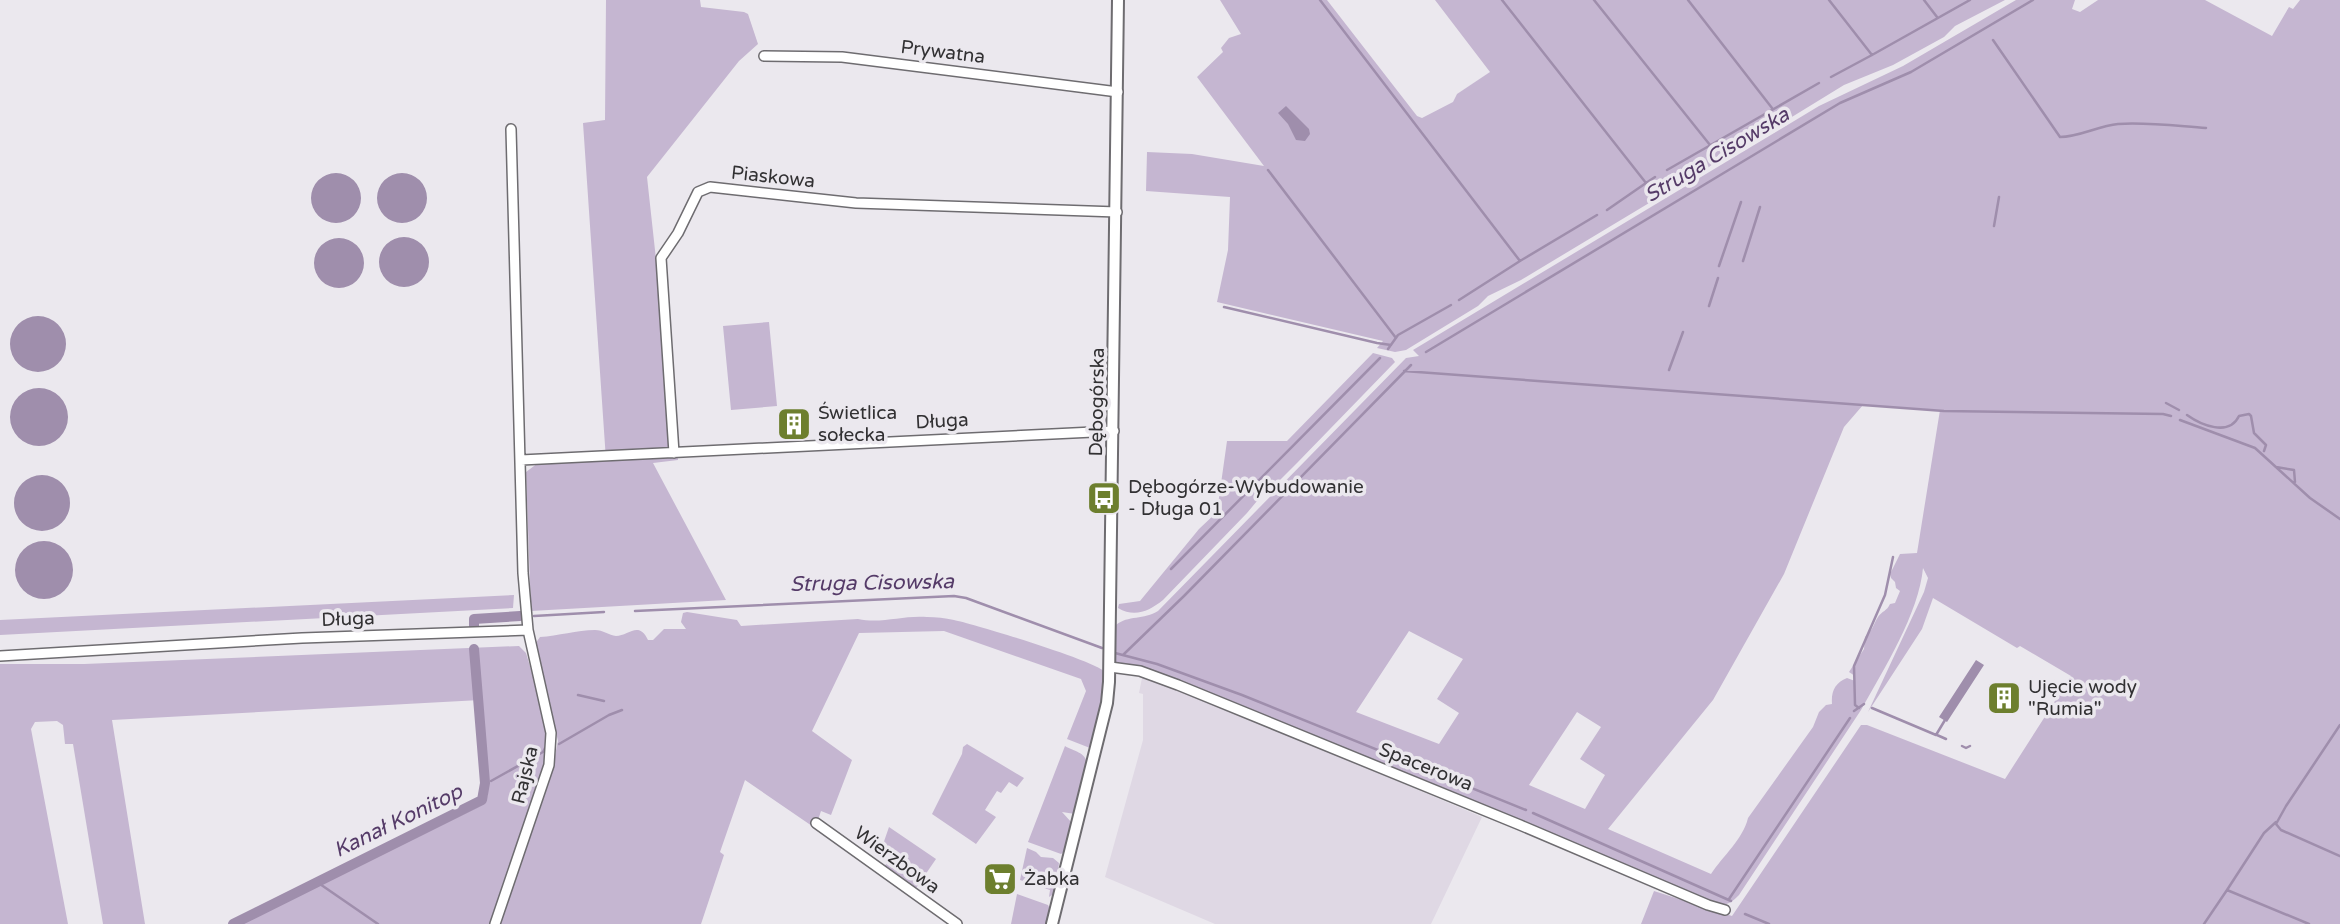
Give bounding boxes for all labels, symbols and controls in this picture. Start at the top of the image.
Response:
street label: Prywatna [899,36,987,68]
water label: Struga Cisowska [1640,101,1795,208]
street label: Piaskowa [730,162,816,192]
street label: Dębogórska [1085,347,1109,457]
place label: Świetlica sołecka [818,401,897,446]
building icon: Świetlica sołecka [775,405,813,443]
street label: Długa [915,409,969,433]
place label: Dębogórze-Wybudowanie - Długa 01 [1128,476,1364,520]
bus stop icon: Dębogórze-Wybudowanie - Długa 01 [1085,479,1123,517]
water label: Struga Cisowska [790,569,955,597]
street label: Długa [321,607,375,631]
place label: Ujęcie wody "Rumia" [2028,676,2137,720]
building icon: Ujęcie wody "Rumia" [1985,679,2023,717]
street label: Spacerowa [1376,738,1476,796]
street label: Rajska [507,744,543,806]
water label: Kanał Konitop [330,778,468,863]
street label: Wierzbowa [850,822,944,898]
supermarket icon: Żabka [981,860,1019,898]
place label: Żabka [1024,868,1080,890]

